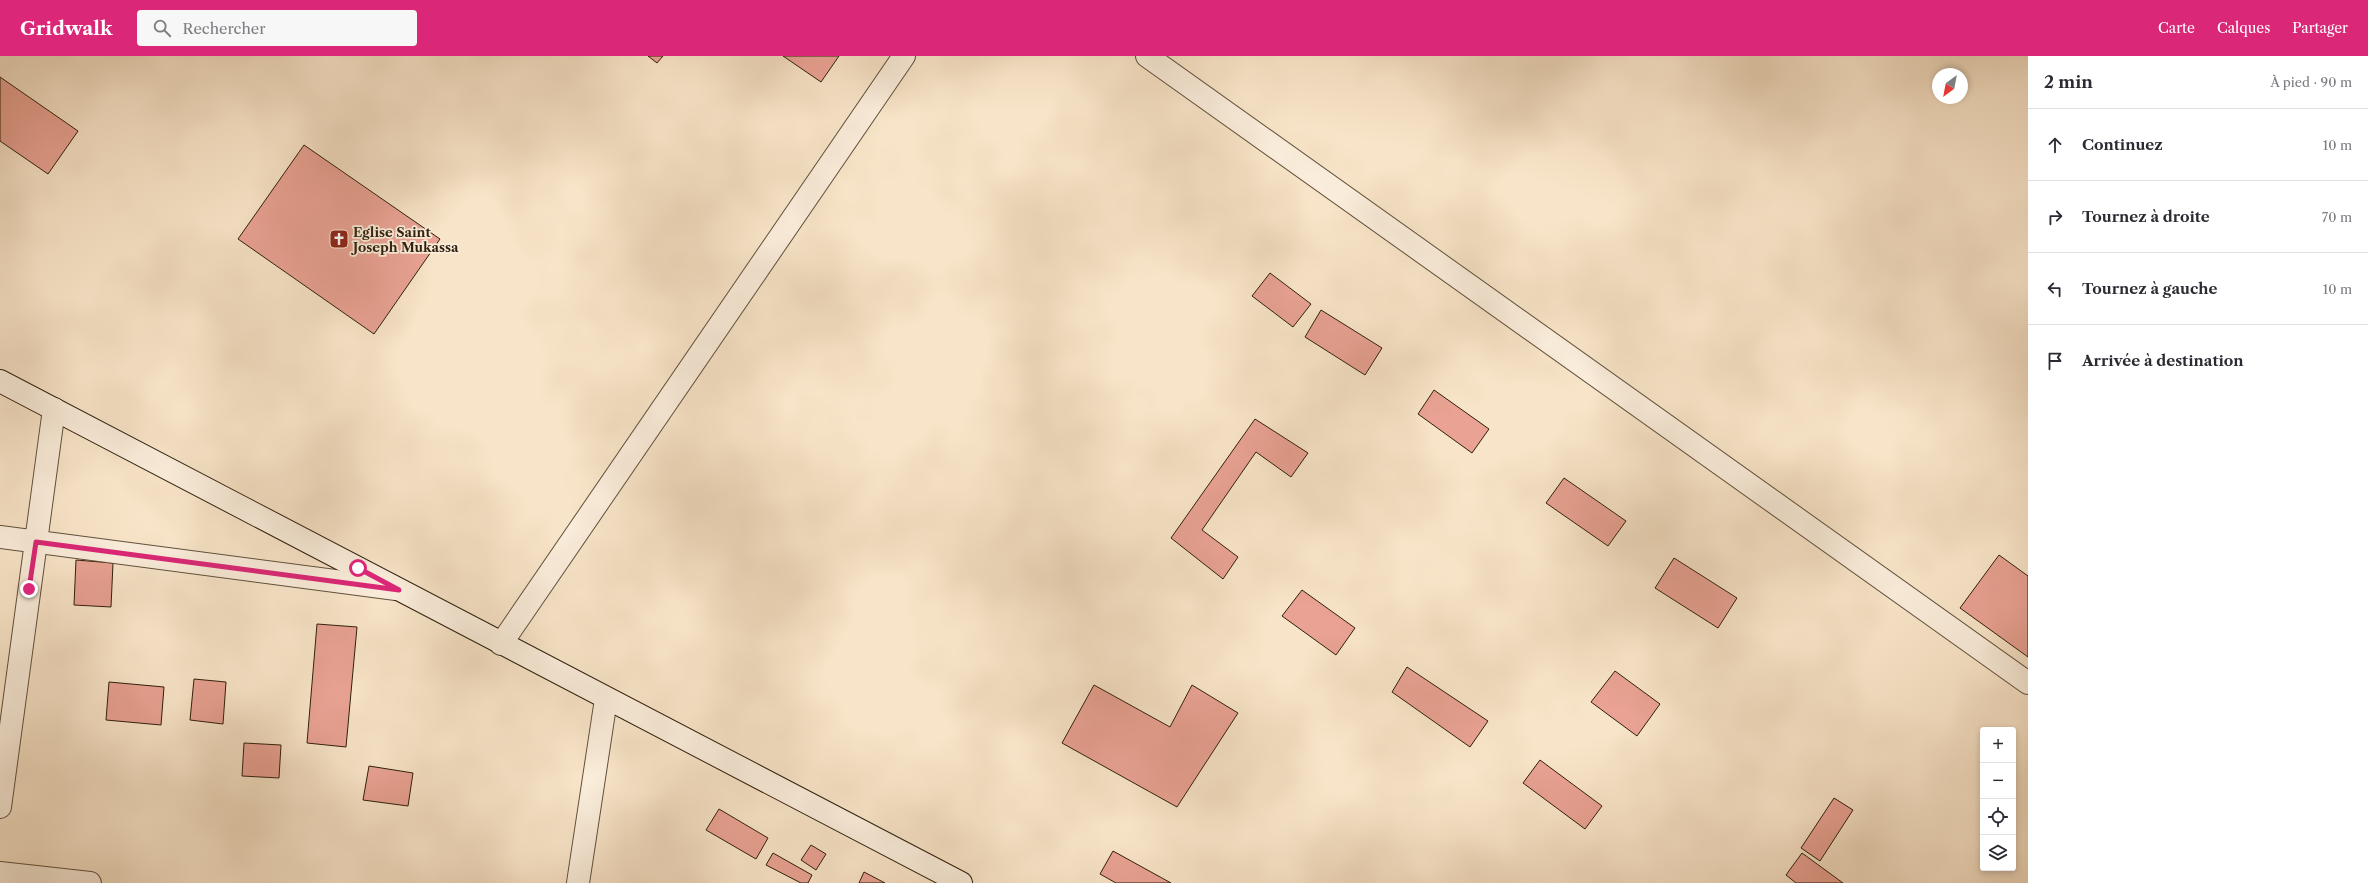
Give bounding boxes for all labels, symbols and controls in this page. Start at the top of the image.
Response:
search box [137,10,417,46]
text: Gridwalk [20,17,113,40]
icon: search [151,17,173,39]
text: Rechercher [183,19,266,38]
text: Carte [2158,19,2195,37]
text: Calques [2217,19,2270,37]
text: Partager [2292,19,2348,37]
north arrow [1932,68,1968,104]
text: 2 min [2044,72,2093,92]
text: À pied · 90 m [2270,74,2352,90]
icon: ahead [2044,134,2066,156]
text: Continuez [2082,135,2163,154]
text: 10 m [2323,137,2352,153]
icon: right [2044,206,2066,228]
text: Tournez à droite [2082,207,2210,226]
text: 70 m [2322,209,2352,225]
place label: Eglise Saint Joseph Mukassa [351,224,459,255]
church icon: Eglise Saint Joseph Mukassa [328,228,350,250]
icon: left [2044,278,2066,300]
text: Tournez à gauche [2082,279,2218,298]
text: 10 m [2323,281,2352,297]
icon: arrive [2044,350,2066,372]
text: Arrivée à destination [2082,351,2244,370]
route start [349,559,367,577]
route end [20,580,38,598]
map controls [1980,727,2016,871]
button: + [1980,727,2016,763]
button: − [1980,763,2016,799]
button: locate [1980,799,2016,835]
button: layers [1980,835,2016,871]

